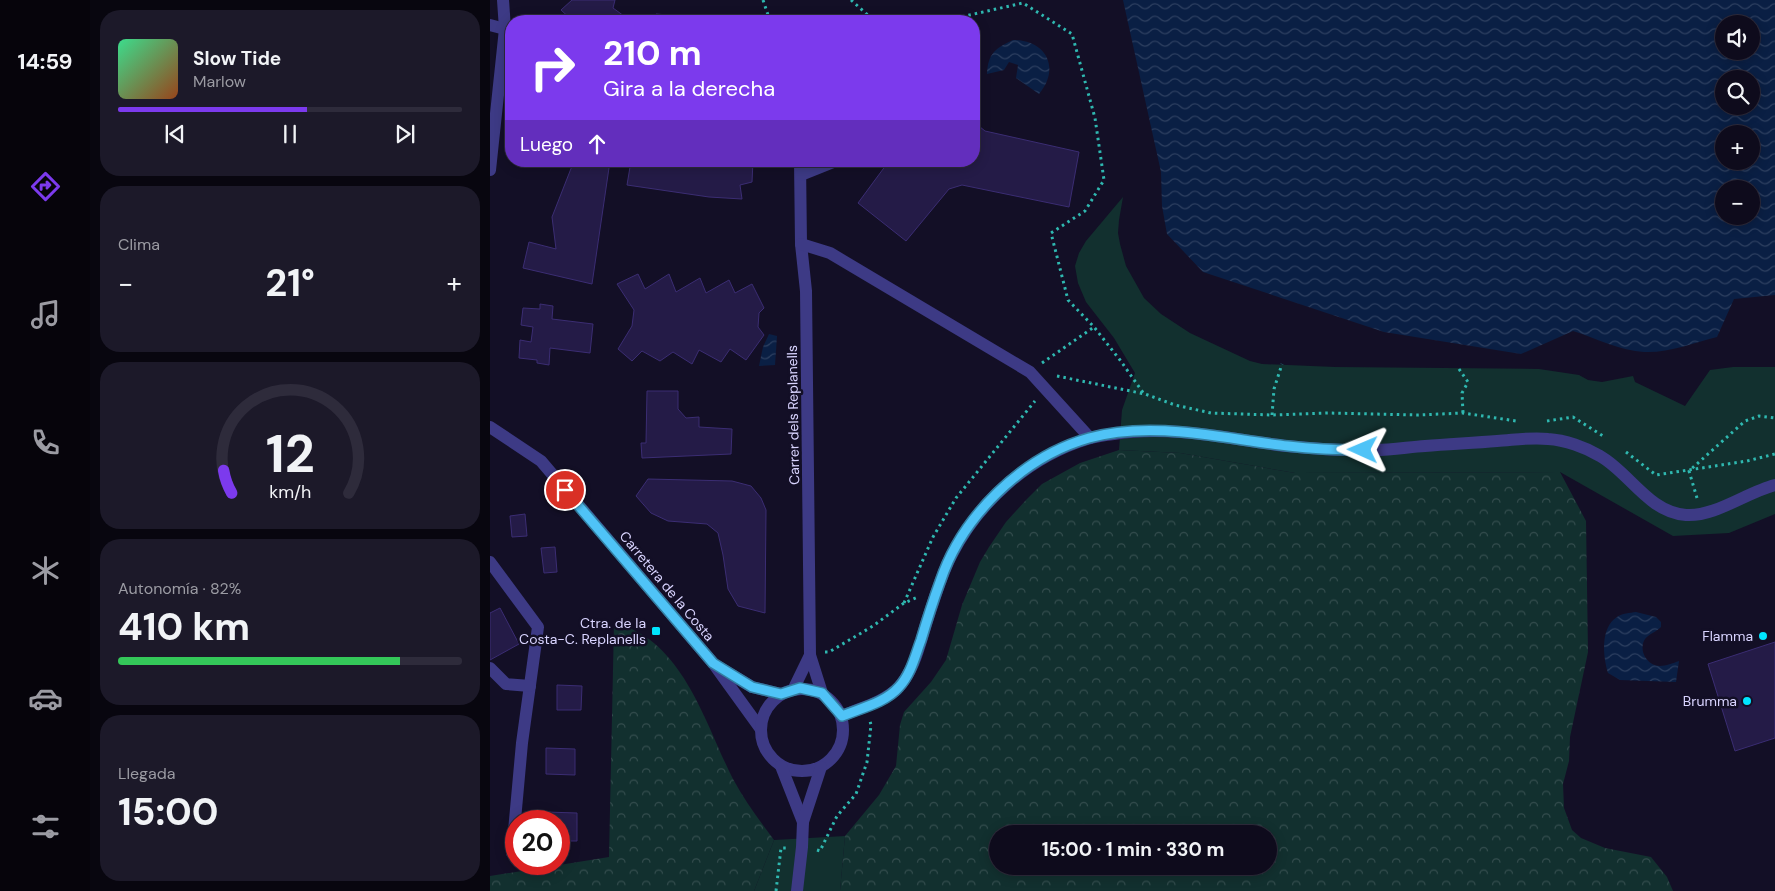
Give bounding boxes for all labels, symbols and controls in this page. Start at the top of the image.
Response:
map controls [1715,15,1760,225]
button: sound [1715,15,1760,60]
text: 210 m [603,30,702,76]
icon: right [520,35,585,100]
text: Slow Tide [193,46,281,71]
text: 14:59 [17,47,73,76]
button: search [1715,70,1760,115]
text: Marlow [193,71,246,92]
text: Gira a la derecha [603,74,775,103]
icon: previous [161,120,189,148]
icon: pause [276,120,304,148]
icon: next [391,120,419,148]
button: + [1715,125,1760,170]
icon: ahead [583,130,611,158]
text: Luego [520,132,573,157]
icon: directions [28,169,63,204]
button: − [1715,180,1760,225]
text: Clima [118,234,160,255]
text: 21° [265,258,315,308]
text: − [118,265,133,302]
text: + [447,265,462,302]
icon: music [28,297,63,332]
street label: Carrer dels Replanells [783,345,803,485]
text: 12 [266,420,314,488]
position arrow [1336,423,1388,475]
icon: phone [28,425,63,460]
pin [544,469,586,511]
icon: arrive [551,476,579,504]
text: km/h [269,480,311,504]
street label: Carretera de la Costa [616,527,718,645]
icon: climate [28,553,63,588]
text: Autonomía · 82% [118,578,241,599]
text: 410 km [118,602,250,652]
place label: Ctra. de la Costa-C. Replanells [519,614,646,648]
marker: Ctra. de la Costa-C. Replanells [650,625,662,637]
place label: Flamma [1702,627,1753,645]
marker: Flamma [1757,630,1769,642]
icon: car [28,681,63,716]
place label: Brumma [1683,692,1737,710]
marker: Brumma [1741,695,1753,707]
text: Llegada [118,763,175,784]
text: 15:00 [118,787,219,837]
icon: filters [28,809,63,844]
speed limit sign: 20 [505,810,570,875]
text: 15:00 · 1 min · 330 m [1042,837,1224,862]

